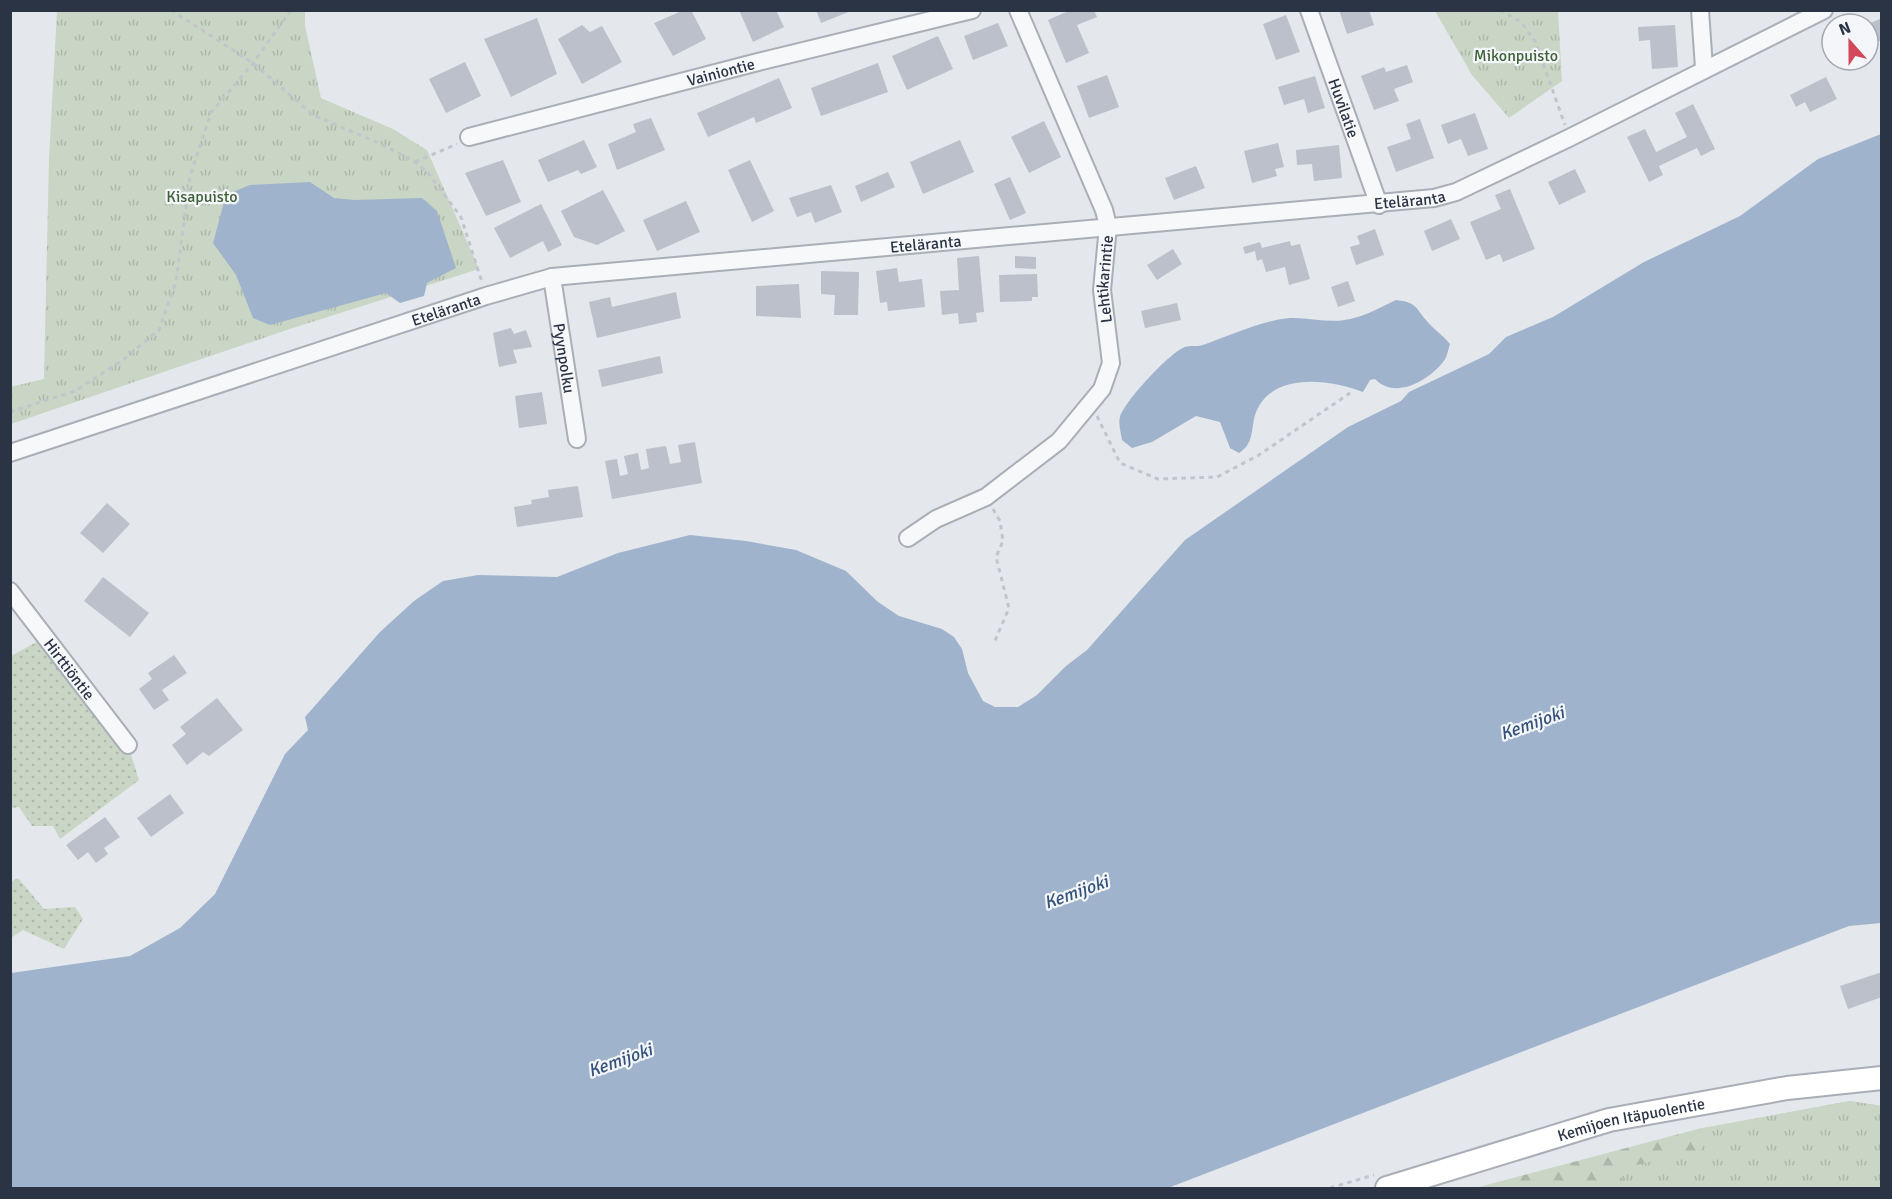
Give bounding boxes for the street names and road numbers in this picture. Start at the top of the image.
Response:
street label: Vainiontie [685,54,757,91]
street label: Huvilatie [1323,76,1363,141]
street label: Eteläranta [1373,186,1448,214]
street label: Eteläranta [889,231,962,258]
street label: Lehtikarintie [1093,234,1118,324]
street label: Eteläranta [409,289,483,331]
street label: Pyynpolku [548,322,579,395]
street label: Hirttiöntie [39,635,99,704]
street label: Kemijoen Itäpuolentie [1555,1094,1707,1146]

